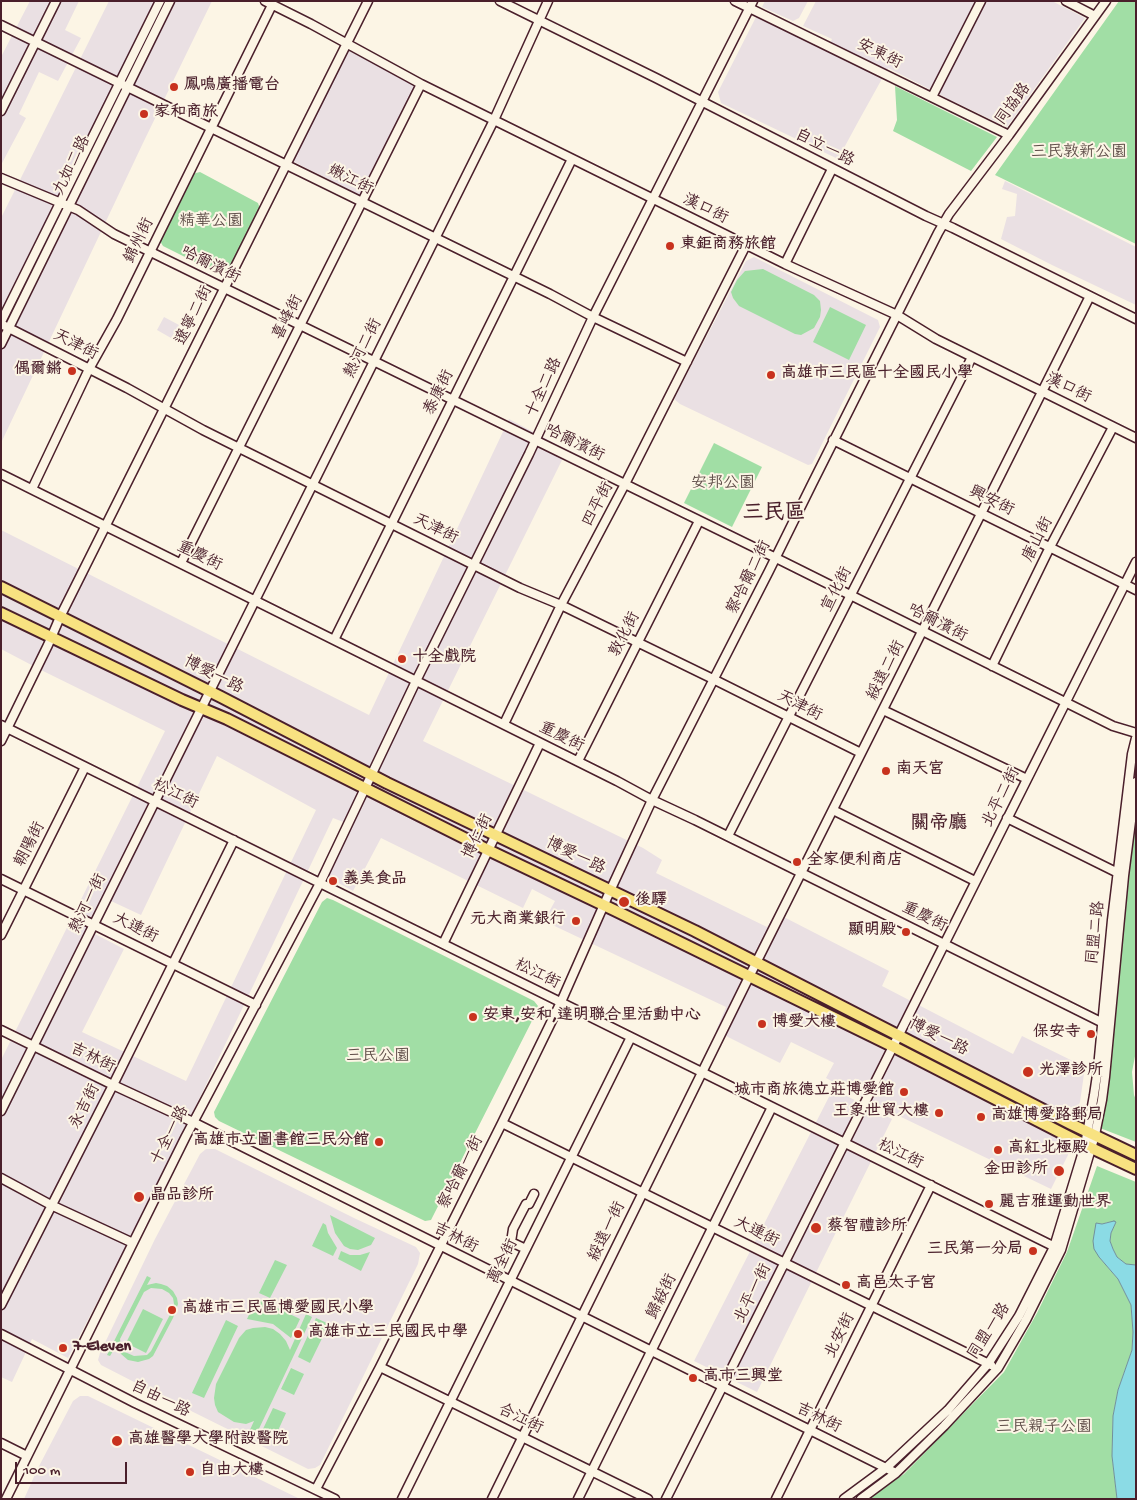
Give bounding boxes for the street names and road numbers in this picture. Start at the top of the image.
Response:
street label: 安東街 [853,36,905,74]
street label: 同協路 [992,80,1036,130]
street label: 自立一路 [791,126,857,172]
street label: 九如二路 [50,133,96,199]
street label: 嫩江街 [324,162,376,200]
street label: 漢口街 [679,191,731,229]
street label: 錦州街 [121,215,159,267]
street label: 哈爾濱街 [177,243,243,289]
street label: 遼寧二街 [172,283,218,349]
street label: 喜峰街 [270,292,308,344]
street label: 熱河二街 [341,316,387,382]
street label: 天津街 [49,327,101,365]
street label: 十全二路 [523,355,567,421]
street label: 泰康街 [421,367,459,419]
street label: 漢口街 [1042,370,1094,408]
street label: 哈爾濱街 [541,421,607,467]
street label: 四平街 [579,479,619,531]
street label: 興安街 [965,483,1017,521]
street label: 天津街 [409,511,461,549]
street label: 唐山街 [1020,514,1058,566]
street label: 重慶街 [173,538,225,576]
street label: 察哈爾二街 [724,538,776,618]
street label: 宣化街 [819,564,857,616]
street label: 哈爾濱街 [904,601,970,647]
street label: 敦化街 [607,609,645,661]
street label: 綏遠二街 [864,638,910,704]
street label: 博愛一路 [180,653,246,699]
street label: 天津街 [773,688,825,726]
street label: 重慶街 [535,719,587,757]
street label: 北平二街 [979,765,1025,831]
street label: 松江街 [149,776,201,814]
street label: 博仁街 [460,811,498,863]
street label: 朝陽街 [12,819,50,871]
street label: 博愛一路 [542,834,608,880]
street label: 熱河一街 [66,871,112,937]
street label: 重慶街 [898,899,950,937]
street label: 同盟二路 [1084,900,1110,966]
street label: 大連街 [109,910,161,948]
street label: 松江街 [511,956,563,994]
street label: 博愛一路 [905,1015,971,1061]
street label: 吉林街 [66,1040,118,1078]
street label: 永吉街 [67,1081,105,1133]
street label: 十全一路 [148,1103,194,1169]
street label: 察哈爾一街 [435,1133,489,1213]
street label: 松江街 [874,1136,926,1174]
street label: 綏遠一街 [585,1199,631,1265]
street label: 大連街 [730,1214,782,1252]
street label: 吉林街 [429,1220,481,1258]
street label: 萬全街 [485,1236,523,1288]
street label: 北平一街 [731,1261,777,1327]
street label: 歸綏街 [644,1271,682,1323]
street label: 同盟一路 [965,1300,1015,1364]
street label: 北安街 [822,1310,860,1362]
street label: 自由一路 [127,1377,193,1423]
street label: 吉林街 [792,1400,844,1438]
street label: 合江街 [494,1401,546,1439]

